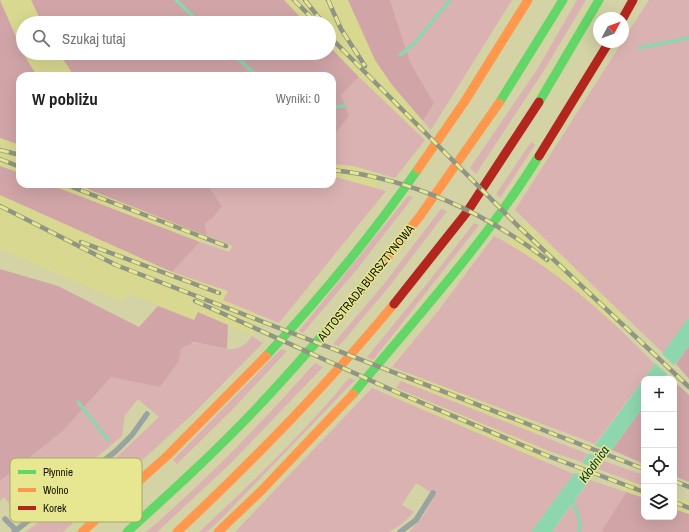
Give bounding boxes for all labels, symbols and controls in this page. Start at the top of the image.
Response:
north arrow [593,12,629,48]
search box [16,16,336,60]
icon: search [30,27,52,49]
text: Szukaj tutaj [62,28,126,49]
text: W pobliżu [32,87,98,110]
text: Wyniki: 0 [276,90,320,107]
street label: AUTOSTRADA BURSZTYNOWA [313,221,418,345]
map controls [641,376,677,520]
button: + [641,376,677,412]
button: − [641,412,677,448]
water label: Kłodnica [575,442,613,486]
button: locate [641,448,677,484]
legend [10,458,142,522]
text: Płynnie [43,465,73,479]
text: Wolno [43,483,68,497]
button: layers [641,484,677,520]
text: Korek [43,501,67,515]

